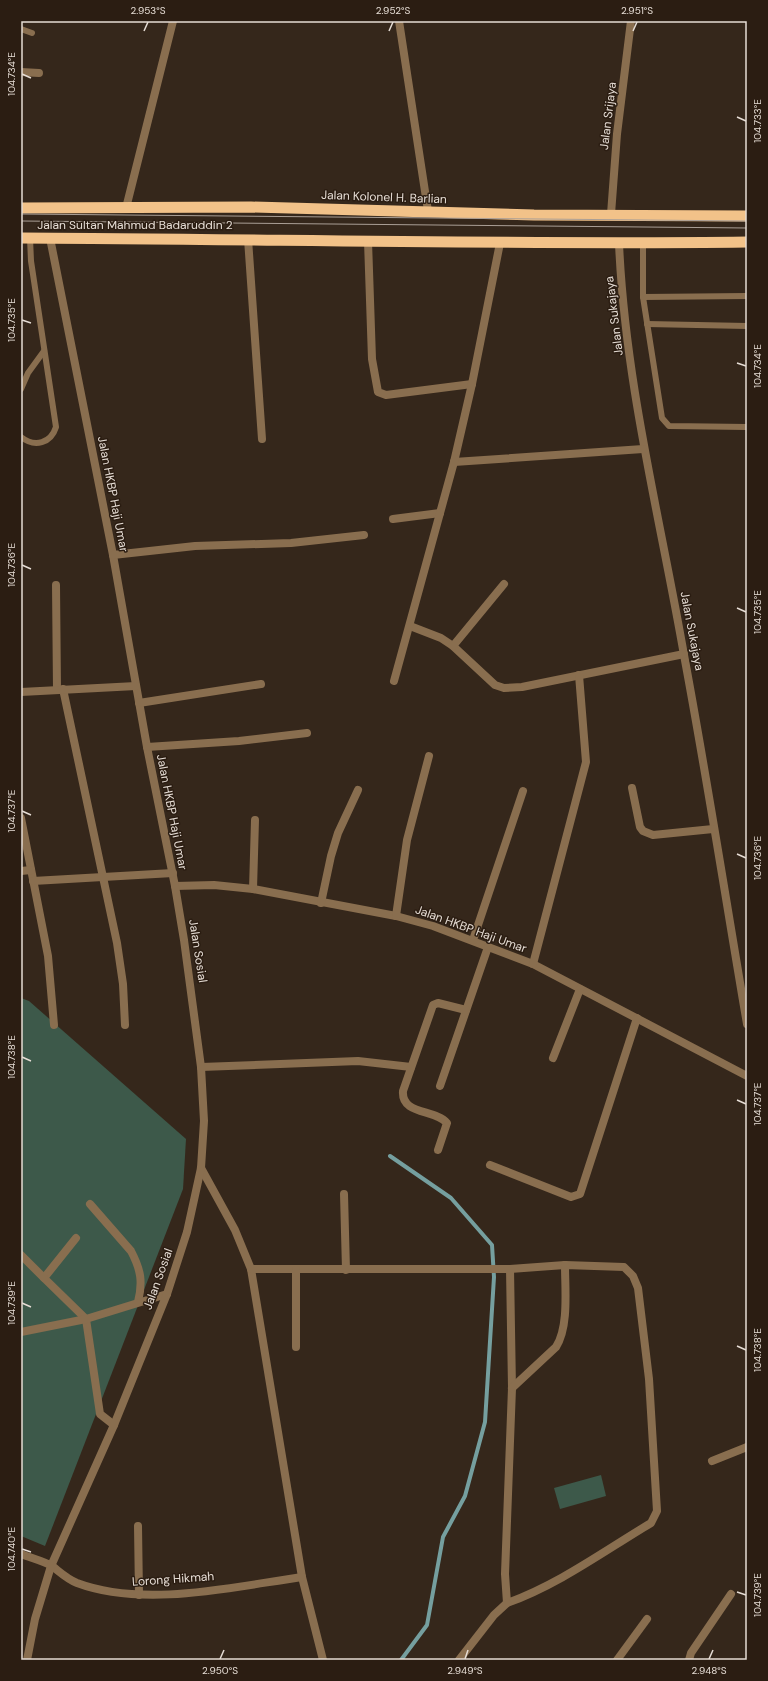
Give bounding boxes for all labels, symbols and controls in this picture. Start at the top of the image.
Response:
text: 2.953°S [131,4,166,17]
text: 2.952°S [376,4,411,17]
text: 2.951°S [621,4,653,17]
text: 104.734°E [5,52,18,96]
street label: Jalan Srijaya [596,81,620,151]
text: 104.733°E [751,99,764,143]
street label: Jalan Kolonel H. Barlian [321,187,447,207]
street label: Jalan Sultan Mahmud Badaruddin 2 [37,217,233,233]
street label: Jalan Sukajaya [601,275,627,357]
text: 104.735°E [5,298,18,342]
text: 104.734°E [751,344,764,388]
street label: Jalan HKBP Haji Umar [94,435,132,554]
text: 104.736°E [5,543,18,587]
street label: Jalan Sukajaya [676,590,708,672]
text: 104.735°E [751,590,764,634]
street label: Jalan HKBP Haji Umar [153,753,191,872]
text: 104.737°E [5,789,18,832]
text: 104.736°E [751,836,764,880]
street label: Jalan HKBP Haji Umar [413,901,530,957]
street label: Jalan Sosial [185,918,211,984]
text: 104.738°E [5,1035,18,1079]
text: 104.737°E [751,1082,764,1125]
street label: Jalan Sosial [140,1246,176,1312]
text: 104.739°E [5,1281,18,1325]
text: 104.738°E [751,1328,764,1372]
text: 104.740°E [5,1526,18,1571]
street label: Lorong Hikmah [131,1568,215,1590]
text: 104.739°E [751,1573,764,1617]
text: 2.950°S [202,1664,238,1677]
text: 2.949°S [447,1664,483,1677]
text: 2.948°S [691,1664,727,1677]

